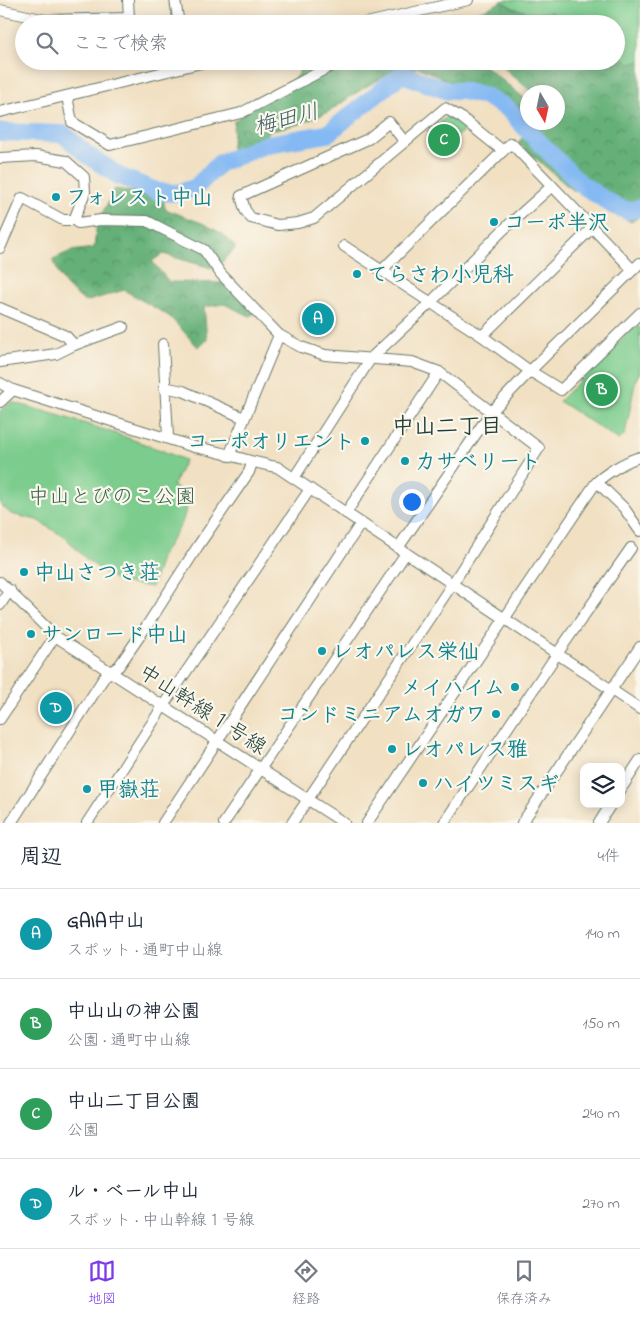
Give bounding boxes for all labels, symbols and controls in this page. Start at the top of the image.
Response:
search box [15,15,625,70]
icon: search [33,29,61,57]
text: ここで検索 [73,31,168,58]
north arrow [520,85,565,130]
water label: 梅田川 [251,97,323,145]
pin: C [428,121,460,159]
place label: フォレスト中山 [66,184,213,214]
marker: フォレスト中山 [50,191,62,203]
place label: コーポ半沢 [504,209,609,239]
marker: コーポ半沢 [488,216,500,228]
place label: てらさわ小児科 [367,261,514,291]
marker: てらさわ小児科 [351,268,363,280]
pin: A [302,300,334,338]
pin: B [586,371,618,409]
district label: 中山二丁目 [392,412,502,444]
place label: コーポオリエント [187,428,355,458]
marker: コーポオリエント [359,435,371,447]
place label: カサベリート [415,448,541,478]
marker: カサベリート [399,455,411,467]
park label: 中山とびのこ公園 [28,483,196,513]
your location [399,489,425,515]
place label: 中山さつき荘 [34,559,160,589]
marker: 中山さつき荘 [18,566,30,578]
place label: サンロード中山 [41,621,188,651]
marker: サンロード中山 [25,628,37,640]
place label: レオパレス栄仙 [332,638,479,668]
marker: レオパレス栄仙 [316,645,328,657]
street label: 中山幹線１号線 [132,658,272,763]
place label: メイハイム [401,674,505,704]
marker: メイハイム [509,681,521,693]
pin: D [40,689,72,727]
place label: コンドミニアムオガワ [277,701,486,731]
marker: コンドミニアムオガワ [490,708,502,720]
place label: レオパレス雅 [402,736,528,766]
marker: レオパレス雅 [386,743,398,755]
map controls [580,763,625,808]
button: layers [580,763,625,808]
place label: ハイツミスギ [433,770,559,800]
place label: 甲嶽荘 [97,776,160,806]
marker: ハイツミスギ [417,777,429,789]
marker: 甲嶽荘 [81,783,93,795]
text: 周辺 [20,843,62,873]
text: 4件 [597,845,620,869]
text: GAIA中山 [67,909,145,936]
text: A [31,922,41,946]
text: 140 m [585,922,620,946]
text: スポット · 通町中山線 [67,939,222,963]
text: 中山山の神公園 [67,999,200,1026]
text: B [31,1012,41,1036]
text: 150 m [582,1012,620,1036]
text: 公園 · 通町中山線 [67,1029,190,1053]
text: 中山二丁目公園 [67,1089,200,1116]
text: C [32,1102,40,1126]
text: 240 m [582,1102,620,1126]
text: 公園 [67,1119,99,1143]
text: ル・ベール中山 [67,1179,199,1206]
text: D [30,1192,42,1216]
text: 270 m [582,1192,620,1216]
text: スポット · 中山幹線１号線 [67,1209,254,1233]
tab: 地図 [88,1257,116,1310]
tab: 経路 [292,1257,320,1310]
tab: 保存済み [496,1257,552,1310]

